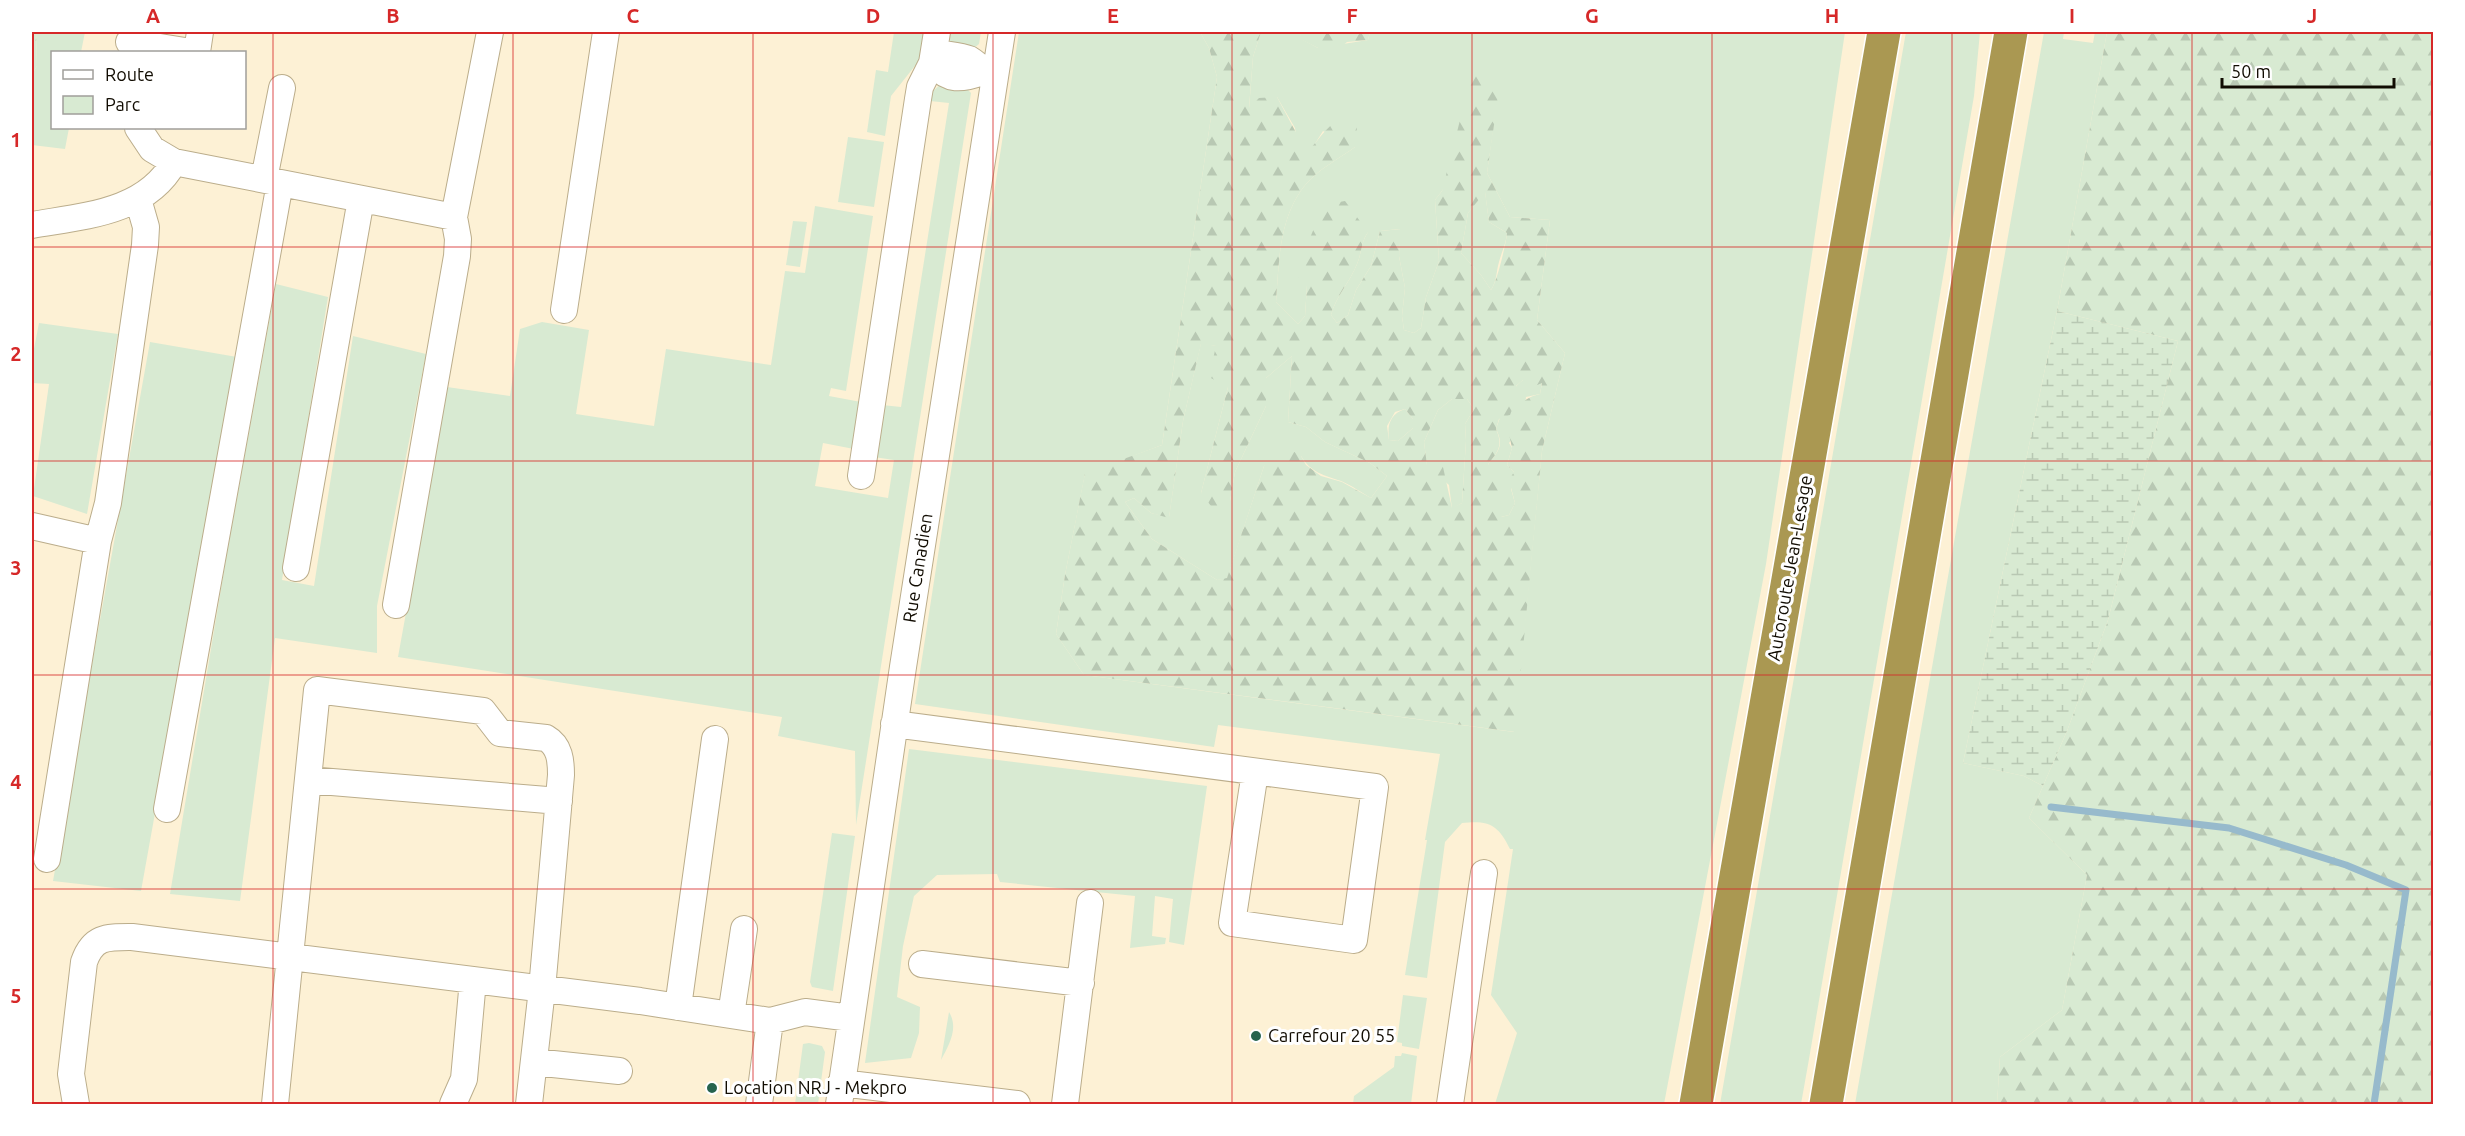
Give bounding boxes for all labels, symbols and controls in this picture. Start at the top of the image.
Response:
text: A [146,4,160,27]
text: B [386,4,400,27]
text: C [627,4,640,27]
text: D [866,4,880,27]
text: E [1107,4,1119,27]
text: F [1346,4,1358,27]
text: G [1585,4,1599,27]
text: H [1825,4,1839,27]
text: I [2069,4,2075,27]
text: J [2307,4,2317,27]
legend [51,51,246,129]
scale bar [2222,51,2394,89]
text: 50 m [2231,61,2271,81]
text: Route [105,64,154,84]
text: Parc [105,94,140,114]
text: 1 [10,128,22,151]
text: 2 [10,342,22,365]
street label: Autoroute Jean-Lesage [1763,473,1815,662]
street label: Rue Canadien [898,512,936,624]
text: 3 [10,556,22,579]
text: 4 [10,770,22,793]
text: 5 [10,984,22,1007]
place label: Carrefour 20 55 [1268,1025,1395,1045]
marker: Carrefour 20 55 [1249,1029,1263,1043]
place label: Location NRJ - Mekpro [724,1077,907,1097]
marker: Location NRJ - Mekpro [705,1081,719,1095]

